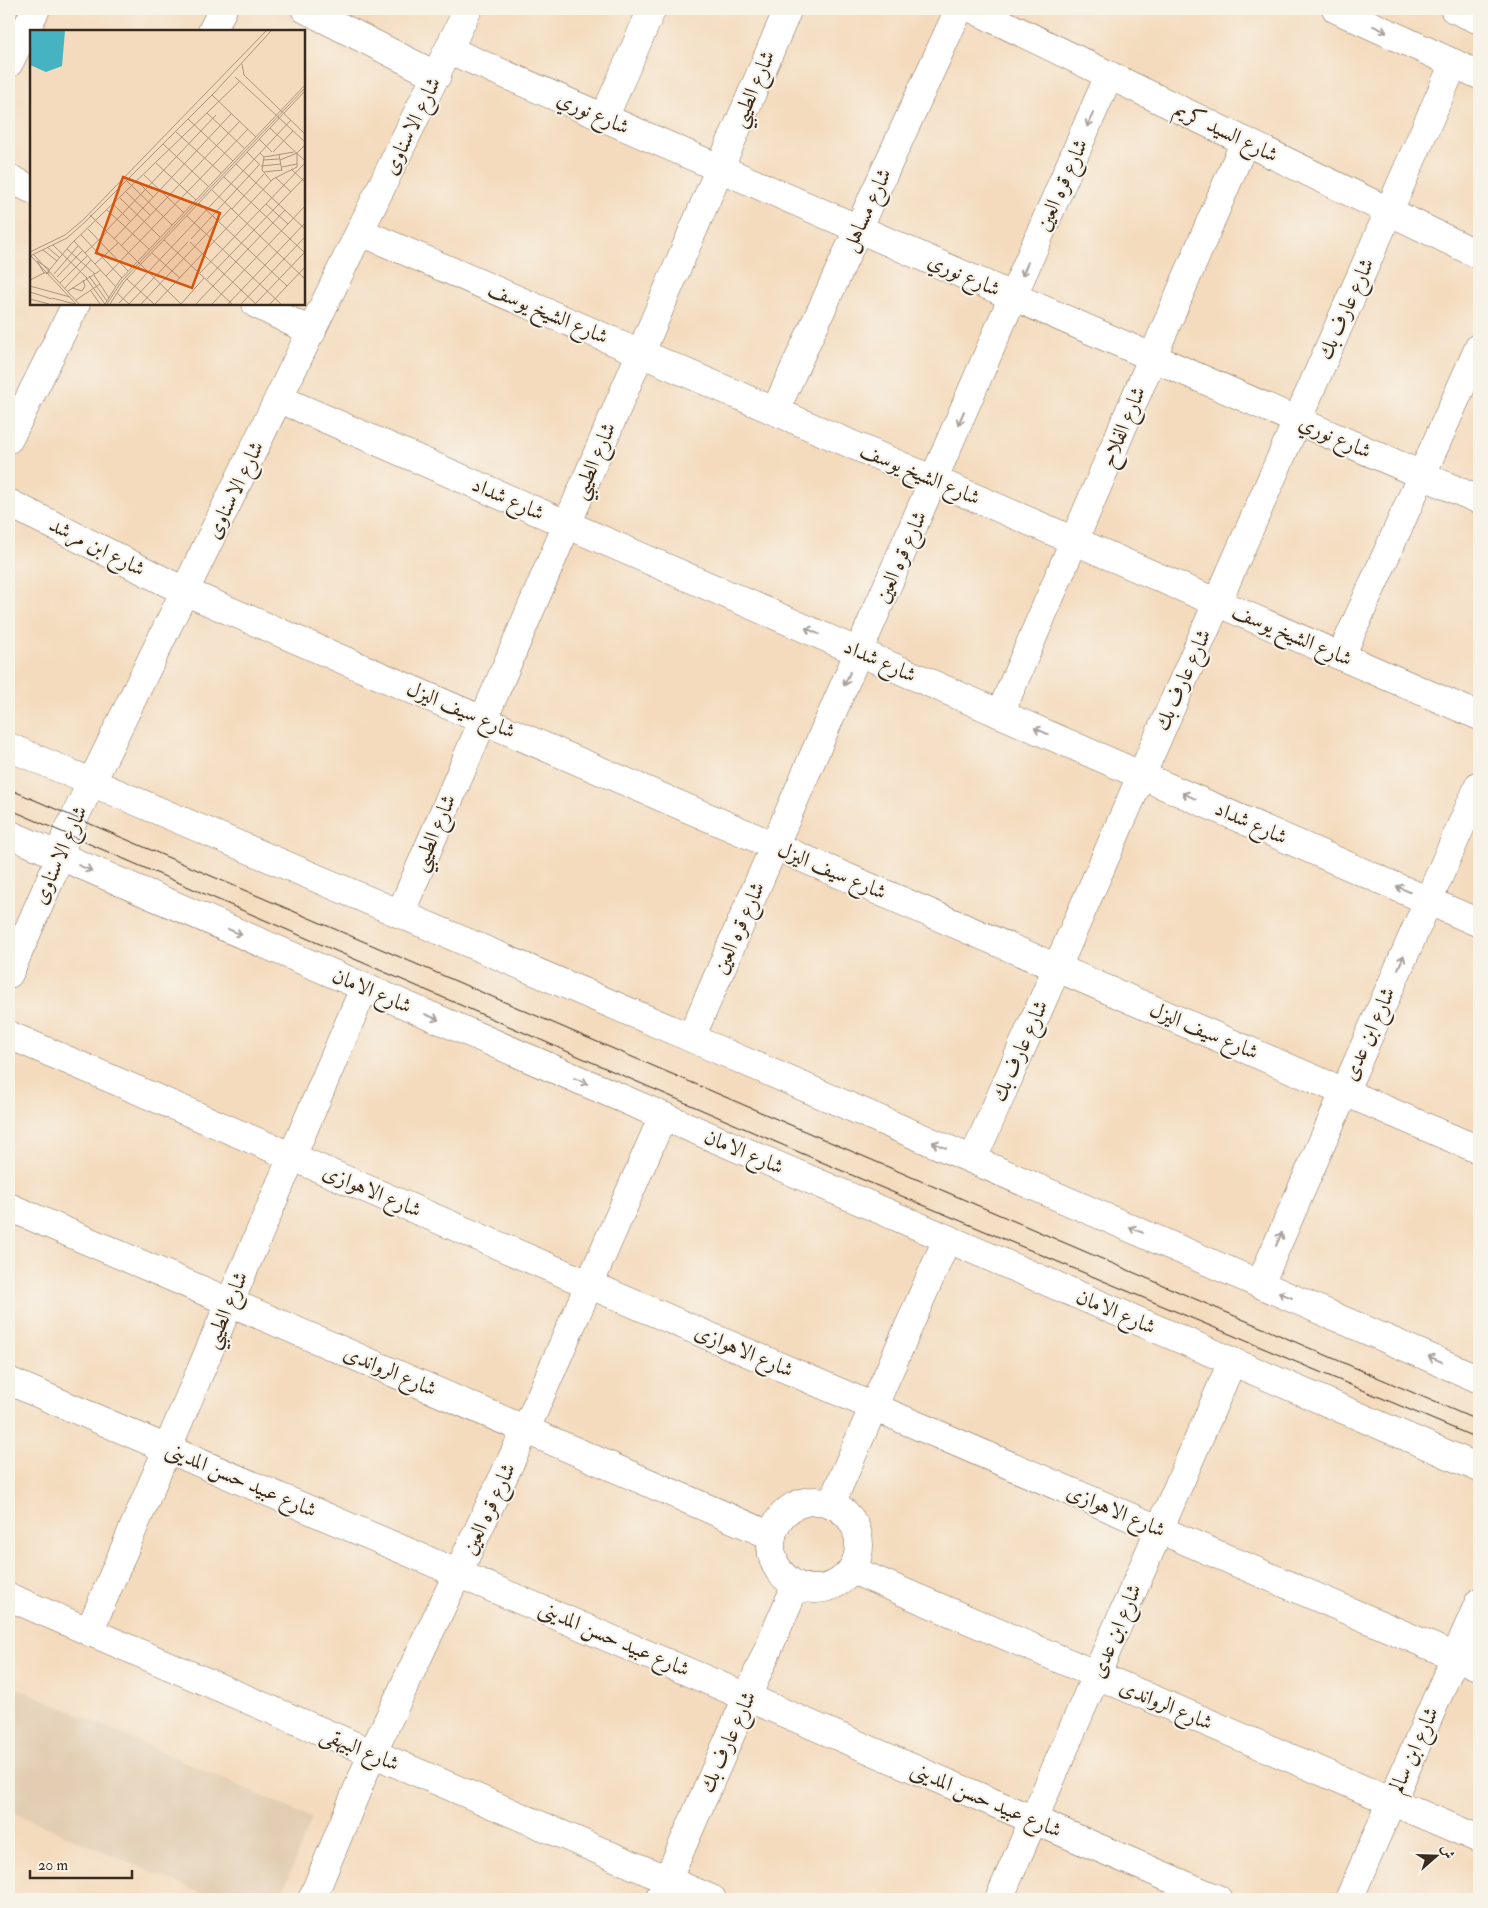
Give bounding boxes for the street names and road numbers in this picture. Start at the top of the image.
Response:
street label: شارع الطيبي [725,46,787,134]
street label: شارع الاسناوى [377,73,451,181]
street label: شارع نوري [551,85,633,145]
street label: شارع السيد كريم [1168,95,1282,172]
street label: شارع قره العين [1030,135,1098,237]
street label: شارع مساهل [836,164,902,258]
street label: شارع نوري [922,247,1004,307]
street label: شارع عارف بك [1312,254,1384,366]
street label: شارع الشيخ يوسف [482,276,612,355]
street label: شارع الفلاح [1094,382,1157,474]
street label: شارع نوري [1293,409,1375,469]
street label: شارع الطيبي [566,418,628,506]
street label: شارع الاسناوى [200,437,274,545]
street label: شارع الشيخ يوسف [854,437,984,516]
street label: شارع شداد [466,471,549,531]
street label: شارع قره العين [869,507,937,609]
street label: شارع ابن مرشد [42,511,150,586]
street label: شارع الشيخ يوسف [1226,598,1356,677]
street label: شارع عارف بك [1149,625,1221,737]
street label: شارع شداد [838,633,921,693]
street label: شارع سيف اليزل [401,675,520,749]
street label: شارع الطيبي [406,790,468,878]
street label: شارع شداد [1209,795,1292,855]
street label: شارع الاسناوى [26,801,97,910]
street label: شارع سيف اليزل [772,836,891,910]
street label: شارع قره العين [707,878,775,980]
street label: شارع الامان [327,962,416,1024]
street label: شارع ابن عدى [1336,983,1405,1087]
street label: شارع عارف بك [986,996,1058,1108]
street label: شارع سيف اليزل [1144,996,1263,1070]
street label: شارع الامان [699,1123,788,1185]
street label: شارع الاهوازى [317,1158,425,1228]
street label: شارع الطيبي [198,1267,260,1355]
street label: شارع الامان [1071,1283,1160,1345]
street label: شارع الاهوازى [689,1318,797,1388]
street label: شارع الرواندى [338,1339,441,1406]
street label: شارع عبيد حسن المدينى [160,1436,321,1528]
street label: شارع قره العين [456,1459,526,1561]
street label: شارع الاهوازى [1061,1478,1169,1548]
street label: شارع ابن عدى [1084,1580,1152,1684]
street label: شارع عبيد حسن المدينى [533,1595,694,1687]
street label: شارع الرواندى [1114,1673,1217,1740]
street label: شارع عارف بك [694,1687,766,1799]
street label: شارع ابن سالم [1383,1703,1449,1799]
street label: شارع البيهقى [315,1720,403,1781]
street label: شارع عبيد حسن المدينى [905,1756,1066,1848]

